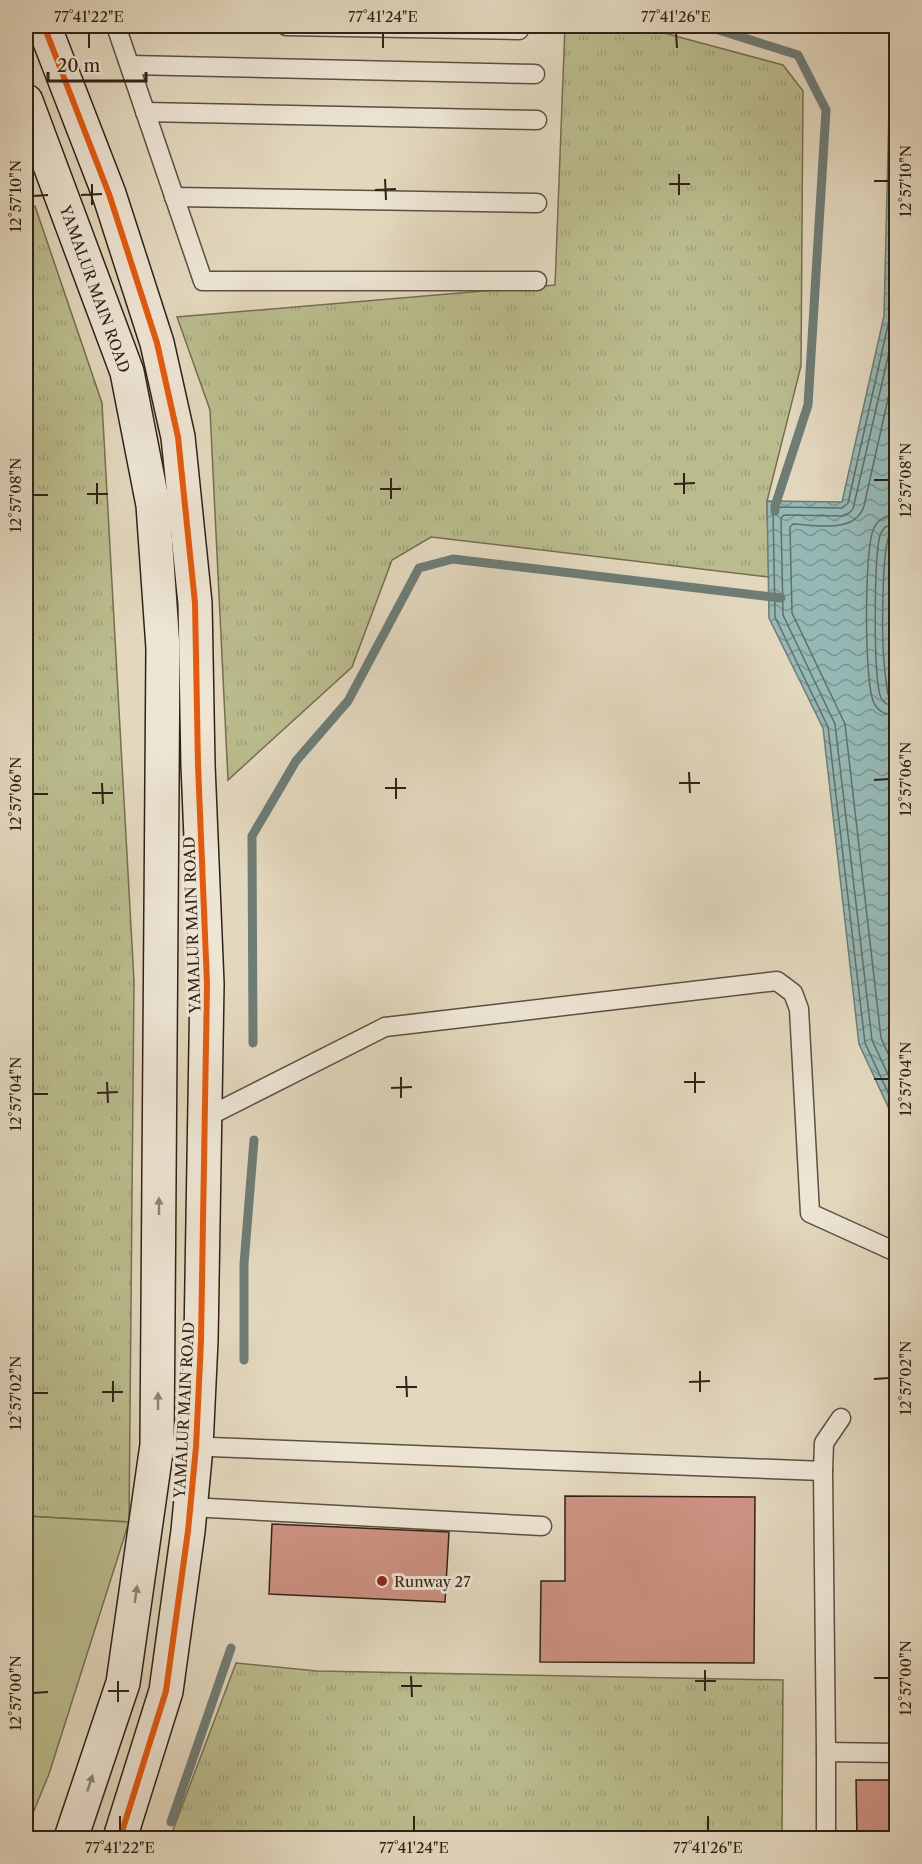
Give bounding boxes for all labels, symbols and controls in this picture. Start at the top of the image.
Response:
text: 77°41'22"E [54,7,124,26]
text: 77°41'24"E [348,7,418,26]
text: 77°41'26"E [641,7,711,26]
scale bar [48,45,146,83]
text: 20 m [57,55,101,77]
text: 12°57'10"N [896,145,915,217]
text: 12°57'10"N [6,160,25,232]
street label: YAMALUR MAIN ROAD [55,202,134,375]
text: 12°57'08"N [896,443,915,517]
text: 12°57'08"N [6,458,25,532]
text: 12°57'06"N [896,742,915,816]
text: 12°57'06"N [6,757,25,831]
street label: YAMALUR MAIN ROAD [179,836,205,1015]
text: 12°57'04"N [896,1042,915,1116]
text: 12°57'04"N [6,1057,25,1131]
one-way arrow [154,1196,164,1215]
street label: YAMALUR MAIN ROAD [170,1321,198,1500]
text: 12°57'02"N [896,1341,915,1415]
text: 12°57'02"N [6,1356,25,1430]
one-way arrow [153,1391,163,1410]
place label: Runway 27 [394,1572,471,1591]
marker: Runway 27 [375,1574,389,1588]
one-way arrow [131,1585,140,1604]
text: 12°57'00"N [896,1640,915,1716]
text: 12°57'00"N [6,1655,25,1731]
one-way arrow [85,1774,95,1792]
text: 77°41'22"E [85,1838,155,1857]
text: 77°41'24"E [379,1838,449,1857]
text: 77°41'26"E [673,1838,743,1857]

